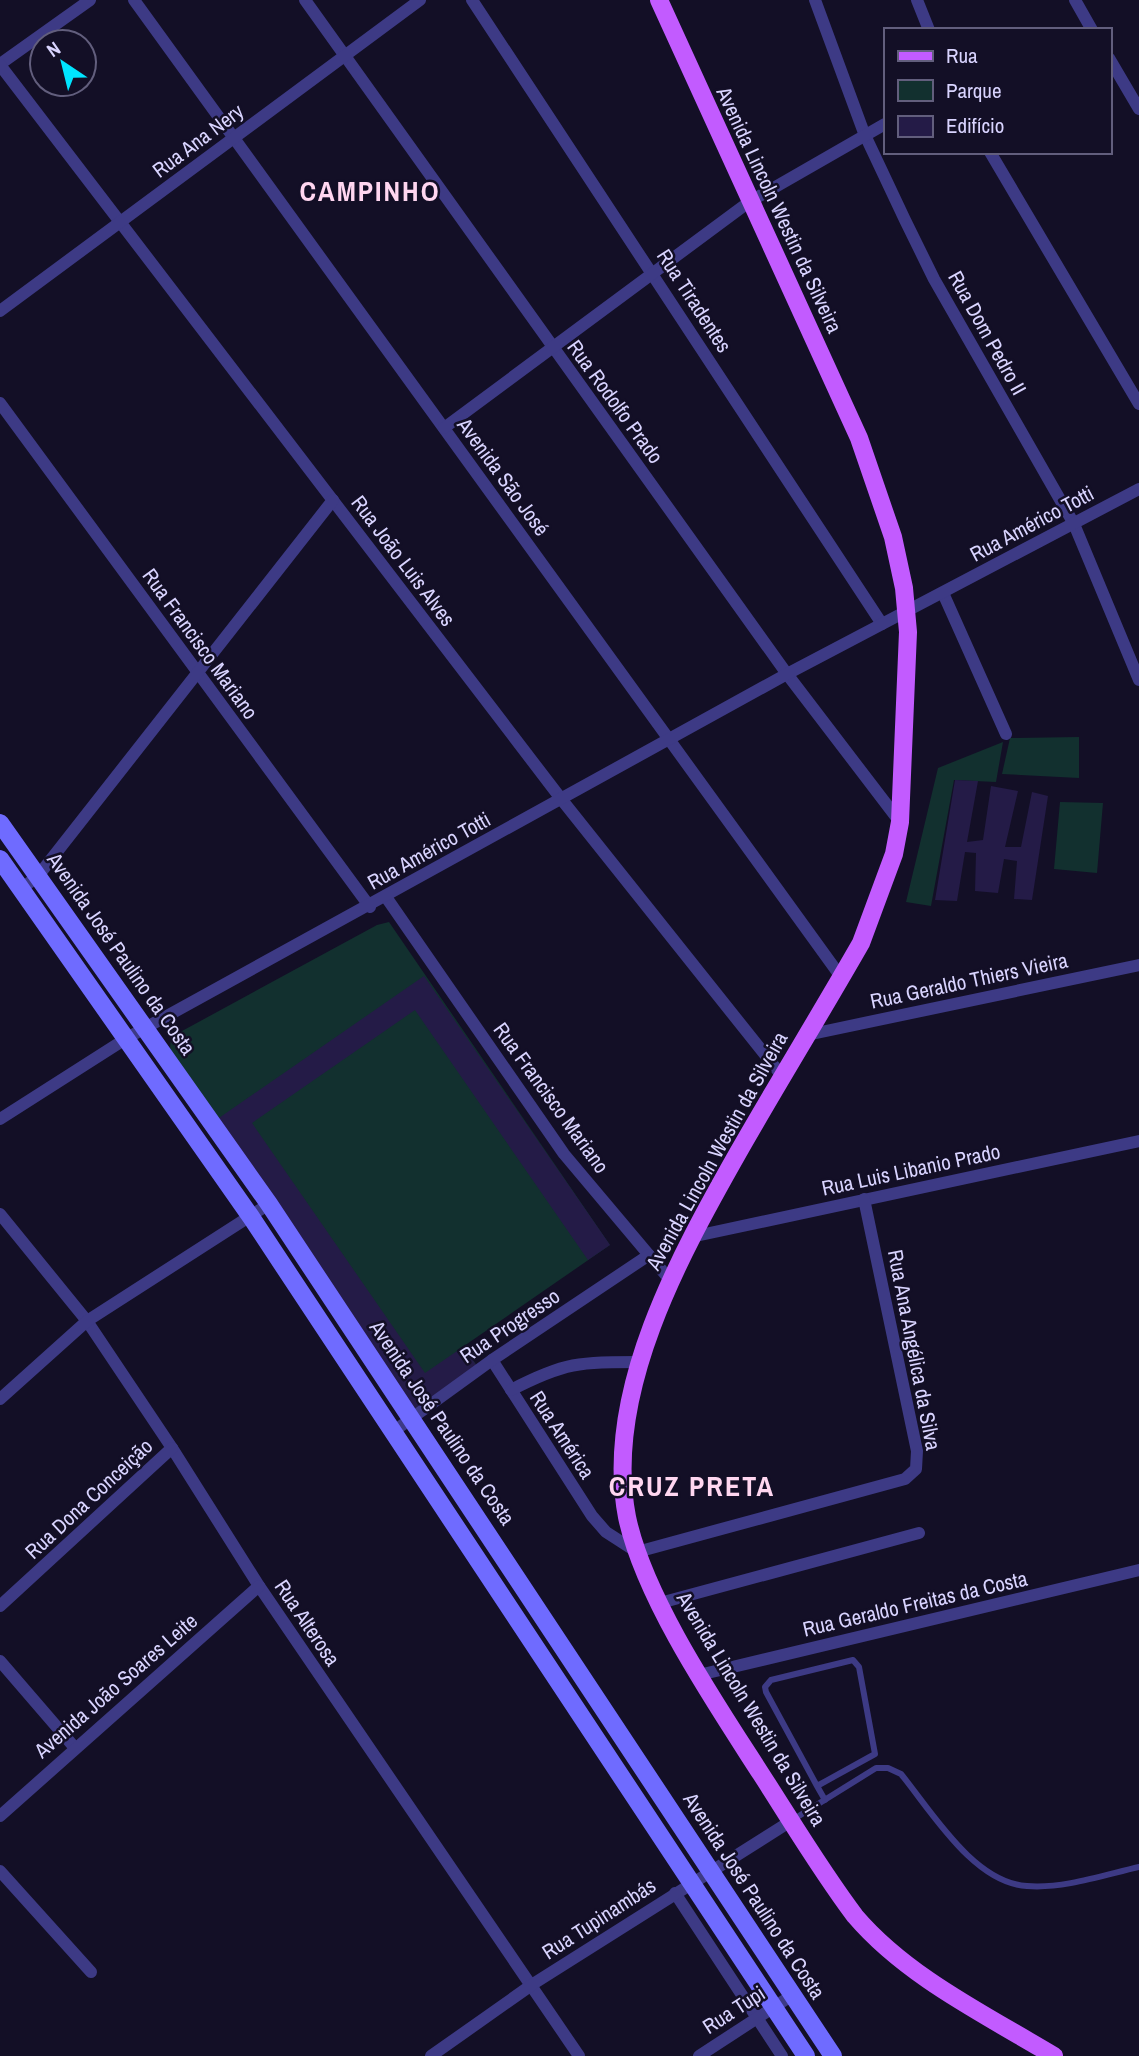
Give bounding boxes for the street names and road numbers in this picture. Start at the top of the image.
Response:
street label: Avenida Lincoln Westin da Silveira [709,81,849,338]
street label: Rua Ana Nery [146,97,250,184]
street label: Rua Tiradentes [650,243,739,358]
street label: Rua Dom Pedro II [941,265,1034,400]
street label: Rua Rodolfo Prado [561,334,670,469]
street label: Avenida São José [450,411,556,542]
street label: Rua Américo Totti [965,479,1099,568]
street label: Rua João Luis Alves [345,489,462,632]
street label: Rua Francisco Mariano [136,562,265,725]
street label: Rua Américo Totti [362,805,496,896]
street label: Avenida José Paulino da Costa [40,846,203,1061]
street label: Rua Geraldo Thiers Vieira [867,945,1071,1016]
street label: Rua Francisco Mariano [487,1016,616,1179]
street label: Avenida Lincoln Westin da Silveira [638,1026,795,1276]
street label: Rua Luis Libanio Prado [819,1136,1003,1203]
street label: Rua Ana Angélica da Silva [881,1247,948,1453]
street label: Rua Progresso [454,1281,565,1370]
street label: Avenida José Paulino da Costa [362,1314,522,1531]
street label: Rua América [523,1385,602,1485]
street label: Rua Dona Conceição [19,1432,159,1565]
street label: Rua Geraldo Freitas da Costa [800,1563,1030,1643]
street label: Rua Alterosa [268,1574,347,1672]
street label: Avenida Lincoln Westin da Silveira [669,1585,833,1832]
street label: Avenida João Soares Leite [27,1607,203,1765]
street label: Avenida José Paulino da Costa [676,1786,832,2005]
street label: Rua Tupinambás [536,1871,661,1966]
street label: Rua Tupi [697,1979,771,2041]

